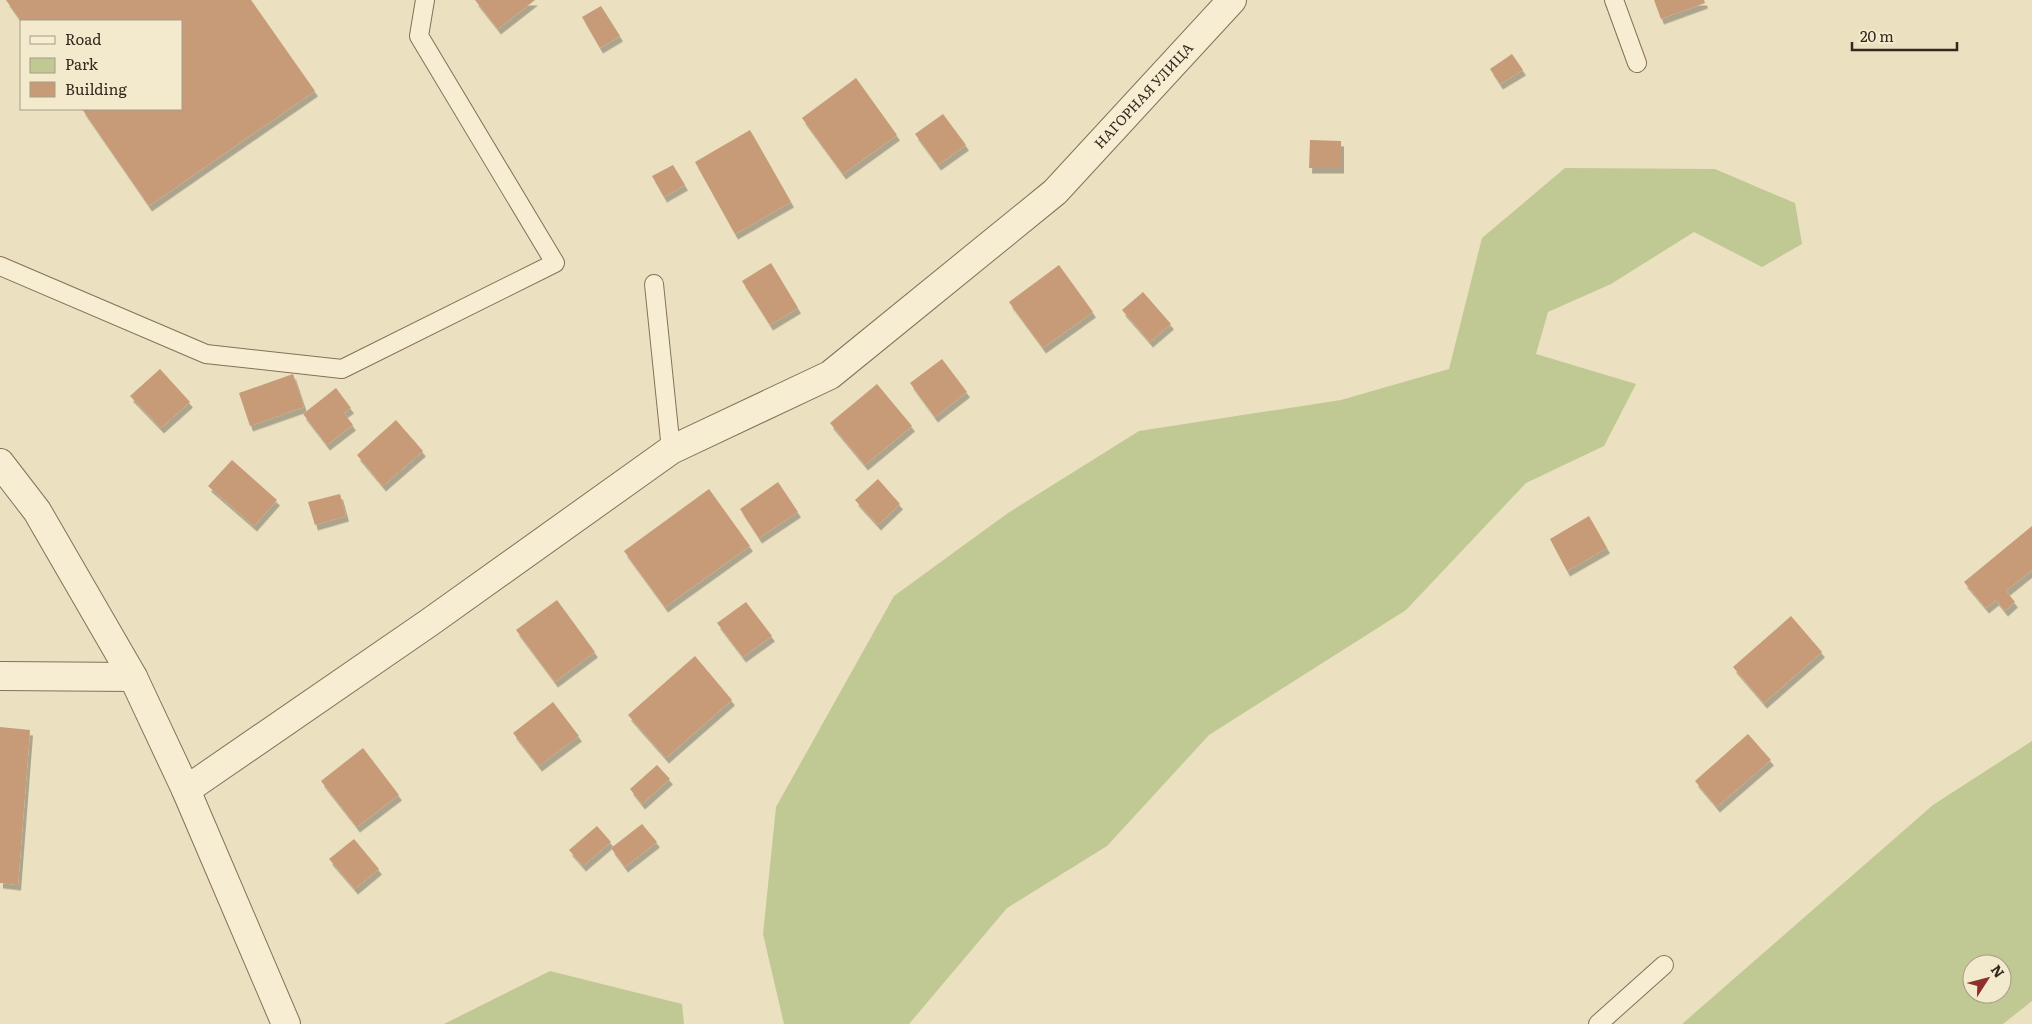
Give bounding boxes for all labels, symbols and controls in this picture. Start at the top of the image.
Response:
legend [20,20,182,110]
scale bar [1852,20,1957,52]
text: 20 m [1860,24,1894,47]
text: Road [65,27,101,50]
street label: НАГОРНАЯ УЛИЦА [1089,37,1197,153]
text: Park [65,52,99,75]
text: Building [65,77,127,100]
north arrow [1962,954,2012,1004]
text: N [1987,960,2010,982]

